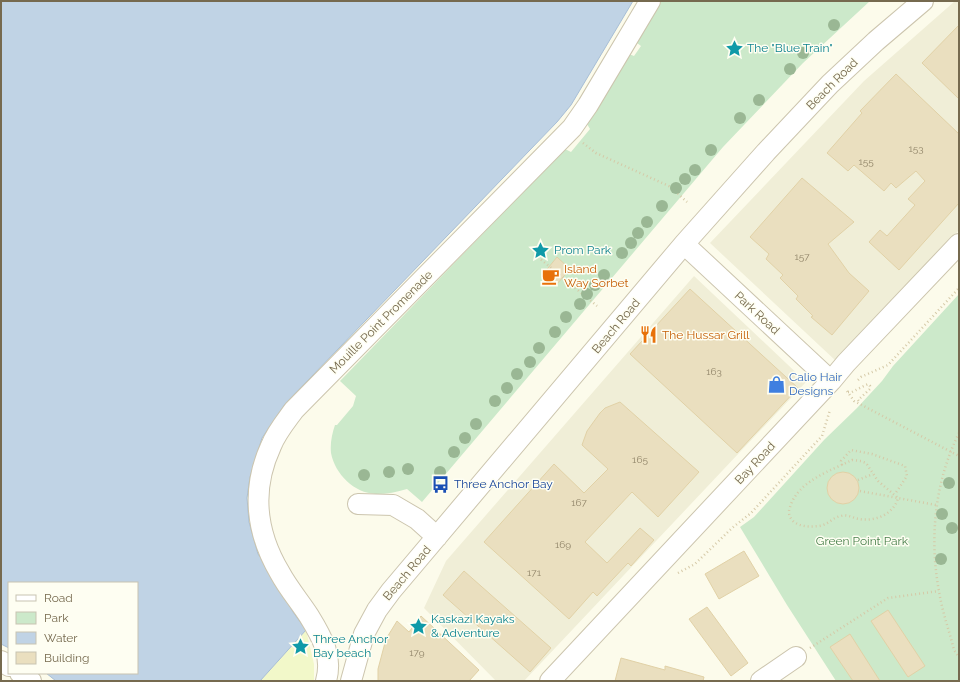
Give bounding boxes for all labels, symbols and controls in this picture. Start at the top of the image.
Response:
place icon: The "Blue Train" [724,38,744,58]
place label: The "Blue Train" [747,41,833,55]
street label: Beach Road [803,55,861,113]
house number: 153 [908,143,924,154]
house number: 155 [858,156,874,167]
place icon: Prom Park [531,240,551,260]
place label: Prom Park [554,243,612,257]
house number: 157 [794,251,810,262]
place label: Island Way Sorbet [564,262,629,290]
cafe icon: Island Way Sorbet [541,266,561,286]
street label: Mouille Point Promenade [327,268,435,376]
street label: Park Road [732,289,782,337]
street label: Beach Road [589,296,643,356]
restaurant icon: The Hussar Grill [639,325,659,345]
place label: The Hussar Grill [662,328,750,342]
house number: 163 [706,366,722,377]
place label: Calio Hair Designs [789,370,843,398]
shop icon: Calio Hair Designs [766,374,786,394]
street label: Bay Road [732,439,778,487]
house number: 165 [632,454,648,465]
bus stop icon: Three Anchor Bay [431,474,451,494]
place label: Three Anchor Bay [454,477,553,491]
house number: 167 [571,497,587,508]
park label: Green Point Park [816,534,909,548]
house number: 169 [555,539,571,550]
street label: Beach Road [380,543,434,603]
house number: 171 [527,567,542,578]
legend [8,582,138,674]
text: Road [44,591,73,605]
text: Park [44,611,69,625]
place label: Kaskazi Kayaks & Adventure [431,612,515,640]
place icon: Kaskazi Kayaks & Adventure [408,616,428,636]
text: Water [44,631,78,645]
place label: Three Anchor Bay beach [313,632,389,660]
place icon: Three Anchor Bay beach [290,636,310,656]
house number: 179 [409,647,425,658]
text: Building [44,651,90,665]

